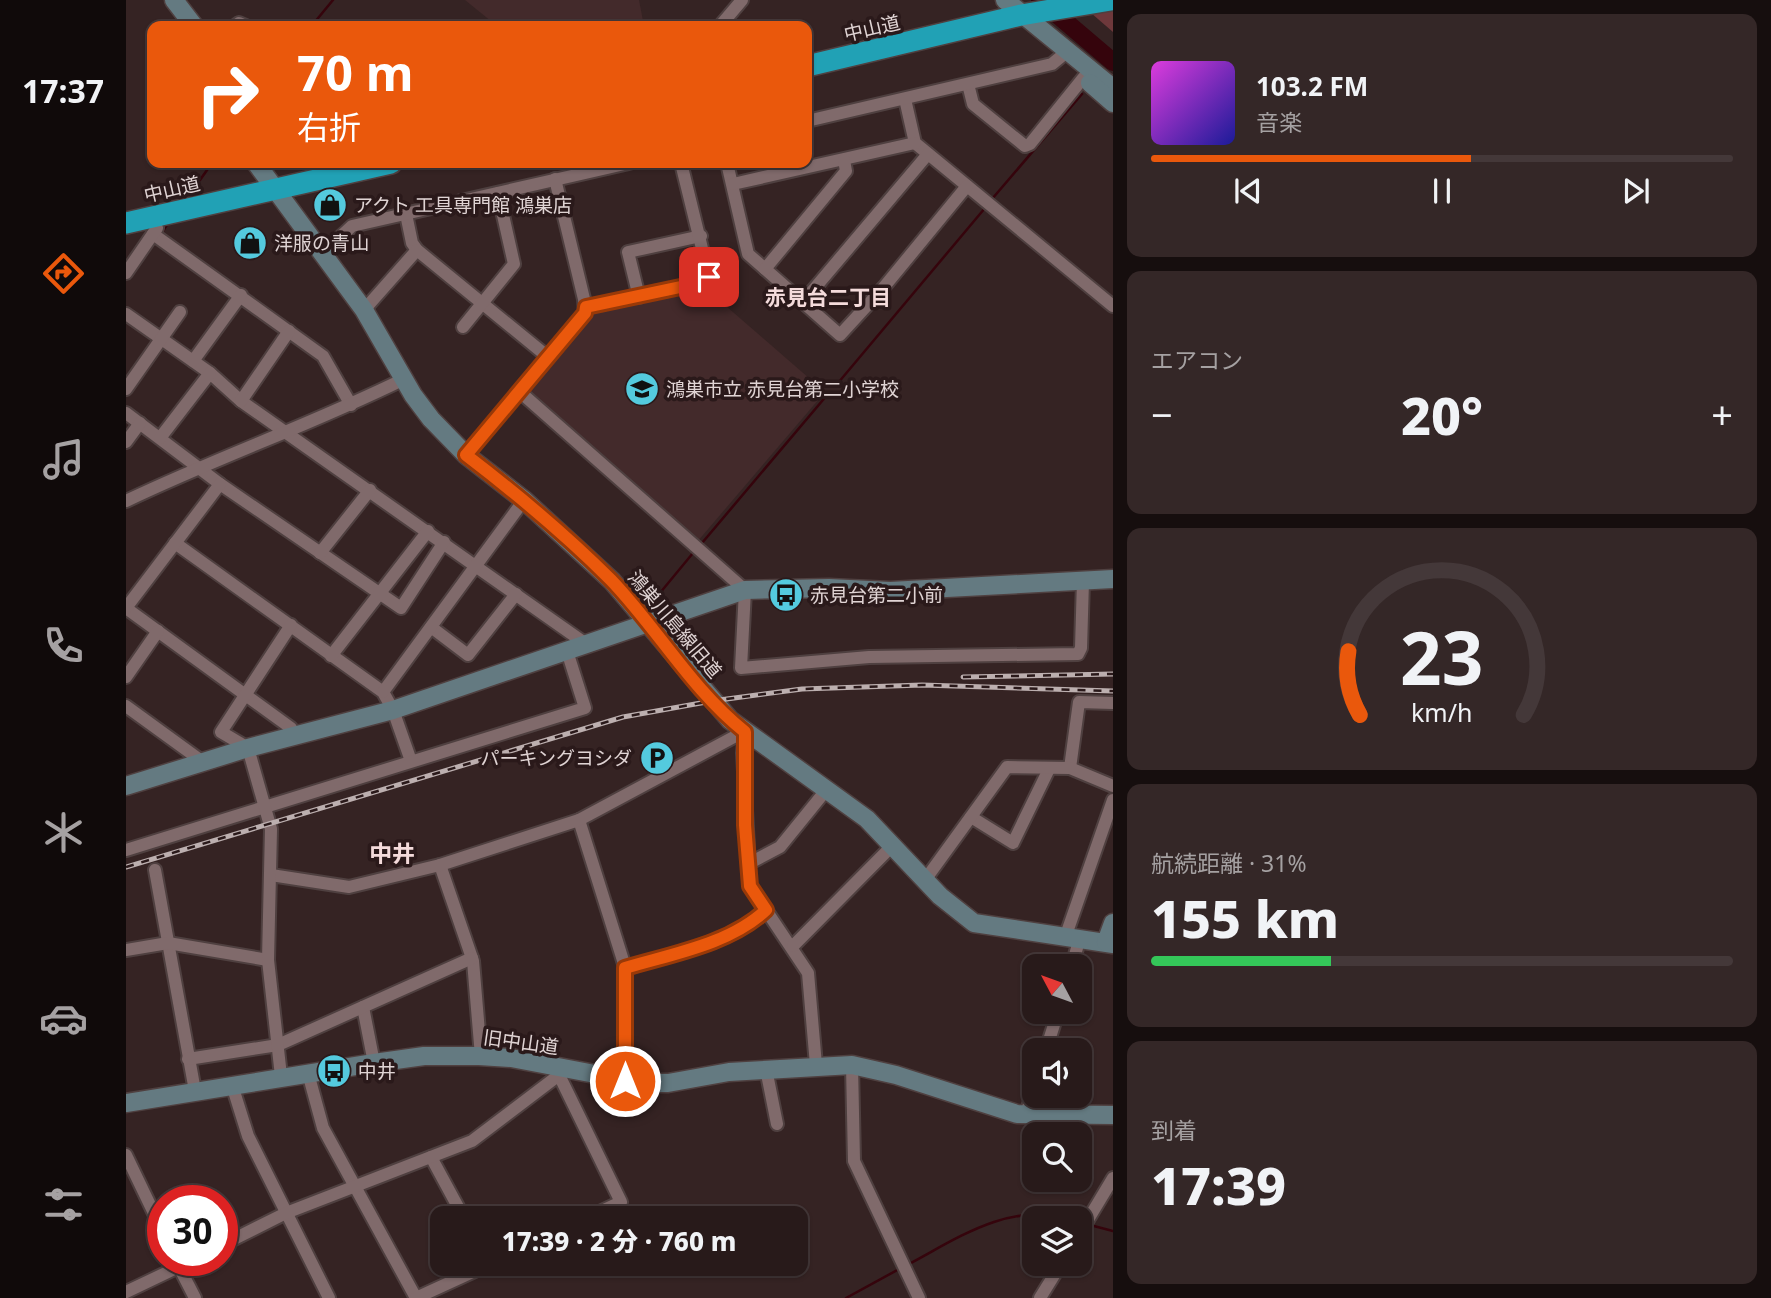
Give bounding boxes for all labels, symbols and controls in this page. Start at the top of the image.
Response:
street label: 中山道 [841,9,903,47]
text: 70 m [297,39,414,105]
icon: right [182,49,273,140]
text: 103.2 FM [1256,68,1368,104]
text: 17:37 [22,69,104,112]
text: 右折 [297,105,361,148]
text: 音楽 [1256,106,1302,138]
street label: 中山道 [141,170,203,208]
icon: previous [1229,172,1267,210]
icon: pause [1423,172,1461,210]
icon: next [1617,172,1655,210]
shop icon: アクト 工具専門館 鴻巣店 [311,186,349,224]
place label: アクト 工具専門館 鴻巣店 [354,192,572,218]
shop icon: 洋服の青山 [231,224,269,262]
place label: 洋服の青山 [274,230,369,256]
pin [679,247,739,307]
icon: directions [39,249,88,298]
icon: arrive [690,258,728,296]
district label: 赤見台二丁目 [765,283,891,311]
text: エアコン [1151,344,1243,376]
school or university icon: 鴻巣市立 赤見台第二小学校 [623,370,661,408]
place label: 鴻巣市立 赤見台第二小学校 [666,376,899,402]
text: 20° [1401,379,1483,450]
text: − [1151,388,1173,440]
text: + [1711,388,1733,440]
icon: music [39,435,88,484]
street label: 鴻巣川島線旧道 [622,565,728,683]
bus stop icon: 赤見台第二小前 [767,576,805,614]
place label: 赤見台第二小前 [810,582,943,608]
text: 23 [1400,607,1484,706]
icon: phone [39,621,88,670]
text: km/h [1411,695,1473,729]
parking icon: パーキングヨシダ [638,739,676,777]
place label: パーキングヨシダ [481,745,632,771]
icon: climate [39,808,88,857]
district label: 中井 [369,837,415,869]
text: 航続距離 · 31% [1151,847,1307,879]
text: 155 km [1151,882,1339,953]
north arrow [1022,954,1092,1024]
map controls [1022,954,1092,1276]
icon: car [39,994,88,1043]
street label: 旧中山道 [482,1024,560,1060]
button: sound [1022,1038,1092,1108]
position arrow [588,1044,662,1118]
bus stop icon: 中井 [315,1052,353,1090]
place label: 中井 [358,1058,396,1084]
text: 到着 [1151,1114,1197,1146]
button: search [1022,1122,1092,1192]
text: 17:39 [1151,1149,1286,1220]
icon: filters [39,1180,88,1229]
speed limit sign: 30 [147,1185,238,1276]
button: layers [1022,1206,1092,1276]
text: 17:39 · 2 分 · 760 m [502,1223,736,1259]

